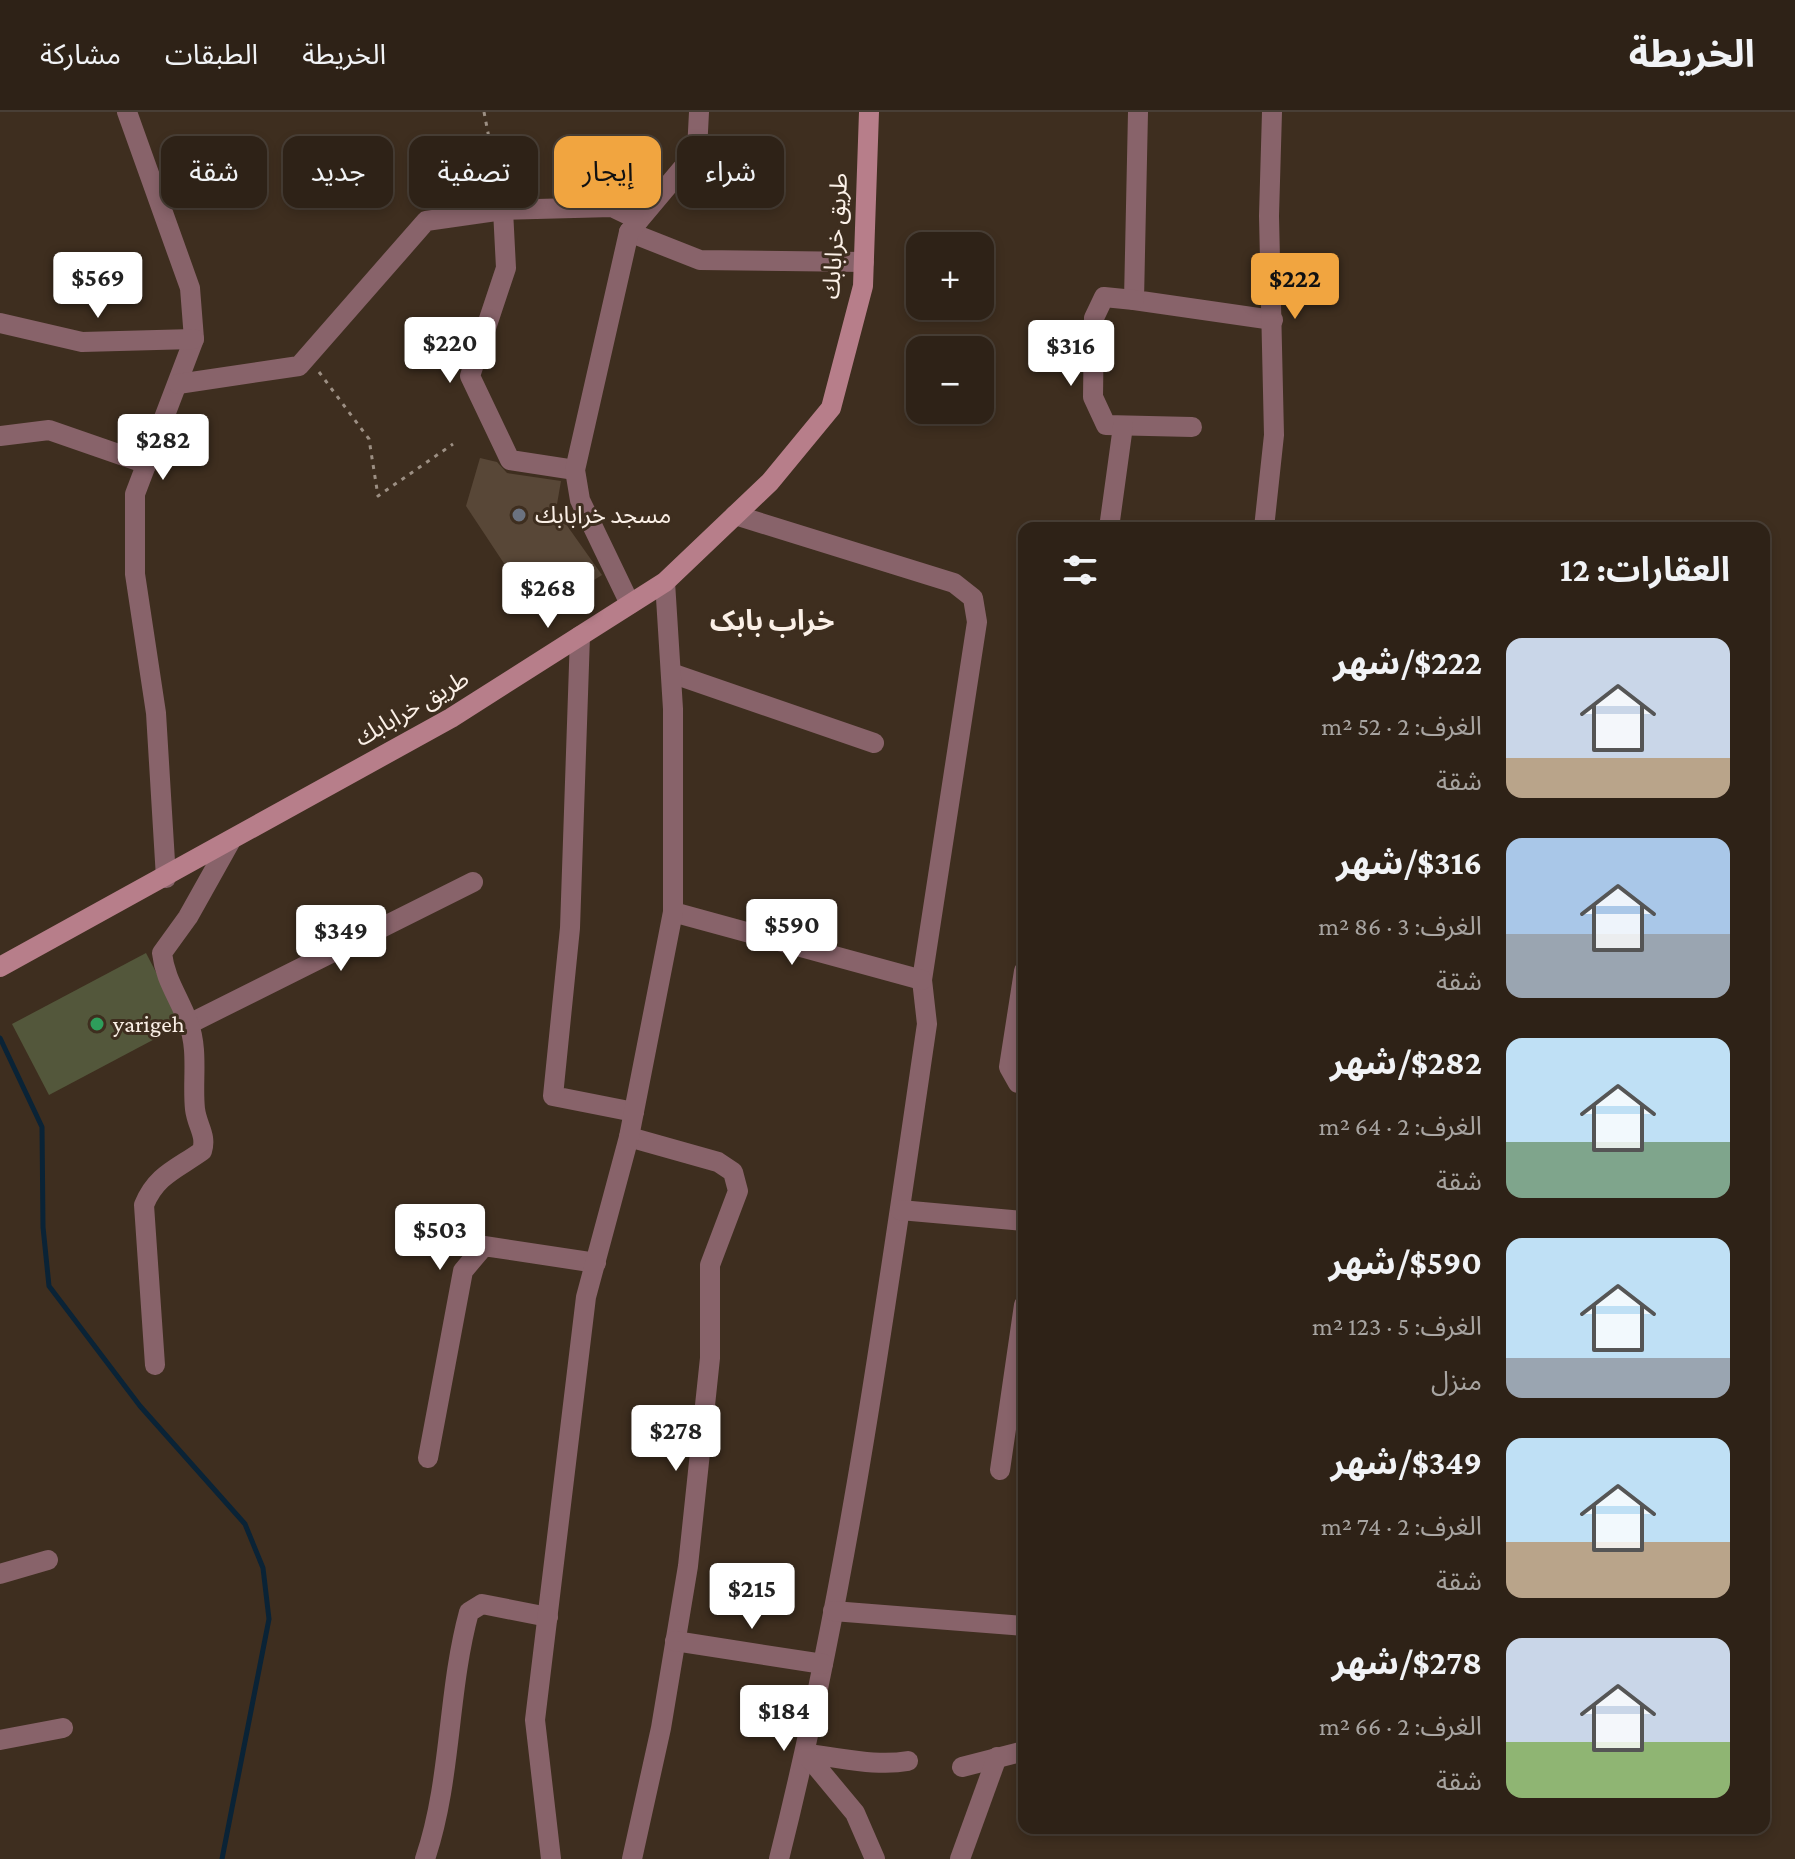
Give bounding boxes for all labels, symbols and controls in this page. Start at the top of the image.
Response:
text: الخريطة [1629,33,1755,75]
text: مشاركة [40,39,121,70]
text: الطبقات [165,39,258,70]
text: الخريطة [302,39,386,70]
chip: شقة [161,136,267,208]
chip: جديد [283,136,393,208]
chip: تصفية [409,136,538,208]
chip: إيجار [554,136,661,208]
chip: شراء [677,136,784,208]
street label: طريق خرابابك [817,172,854,300]
map controls [906,232,994,424]
button: + [906,232,994,320]
pin: $569 [51,252,145,320]
pin: $222 [1248,253,1342,321]
text: $569 [71,263,125,292]
text: $222 [1269,264,1321,293]
pin: $220 [403,317,497,385]
pin: $316 [1024,320,1118,388]
text: $220 [423,328,477,357]
text: $316 [1046,331,1096,360]
button: − [906,336,994,424]
pin: $282 [116,414,210,482]
text: $282 [136,425,190,454]
place label: مسجد خرابابك [535,501,671,529]
marker: مسجد خرابابك [510,506,528,524]
icon: filters [1058,548,1102,592]
text: العقارات: 12 [1560,551,1730,588]
pin: $268 [501,562,595,630]
text: $268 [520,573,576,602]
district label: خراب بابک [710,605,834,638]
text: $222/شهر [1333,644,1482,681]
street label: طريق خرابابك [350,664,474,753]
icon: home [1570,670,1666,766]
text: الغرف: 2 · 52 m² [1321,712,1482,741]
text: شقة [1436,767,1482,796]
text: $316/شهر [1336,844,1482,881]
icon: home [1570,870,1666,966]
pin: $590 [745,899,839,967]
pin: $349 [294,905,388,973]
text: $590 [764,910,820,939]
text: الغرف: 3 · 86 m² [1318,912,1482,941]
text: $349 [314,916,368,945]
text: شقة [1436,967,1482,996]
place label: yarigeh [112,1010,185,1037]
marker: yarigeh [88,1015,106,1033]
text: $282/شهر [1330,1044,1482,1081]
icon: home [1570,1070,1666,1166]
text: الغرف: 2 · 64 m² [1319,1112,1482,1141]
text: شقة [1436,1167,1482,1196]
pin: $503 [393,1204,487,1272]
text: $503 [413,1215,467,1244]
text: $590/شهر [1329,1244,1482,1281]
icon: home [1570,1270,1666,1366]
text: الغرف: 5 · 123 m² [1312,1312,1482,1341]
text: منزل [1431,1367,1482,1396]
pin: $278 [629,1405,723,1473]
text: $278 [649,1416,703,1445]
text: $349/شهر [1331,1444,1482,1481]
icon: home [1570,1470,1666,1566]
text: الغرف: 2 · 74 m² [1321,1512,1482,1541]
pin: $215 [705,1563,799,1631]
text: شقة [1436,1567,1482,1596]
text: $215 [728,1574,776,1603]
text: $278/شهر [1332,1644,1482,1681]
icon: home [1570,1670,1666,1766]
pin: $184 [737,1685,831,1753]
text: $184 [758,1696,810,1725]
text: الغرف: 2 · 66 m² [1319,1712,1482,1741]
text: شقة [1436,1767,1482,1796]

